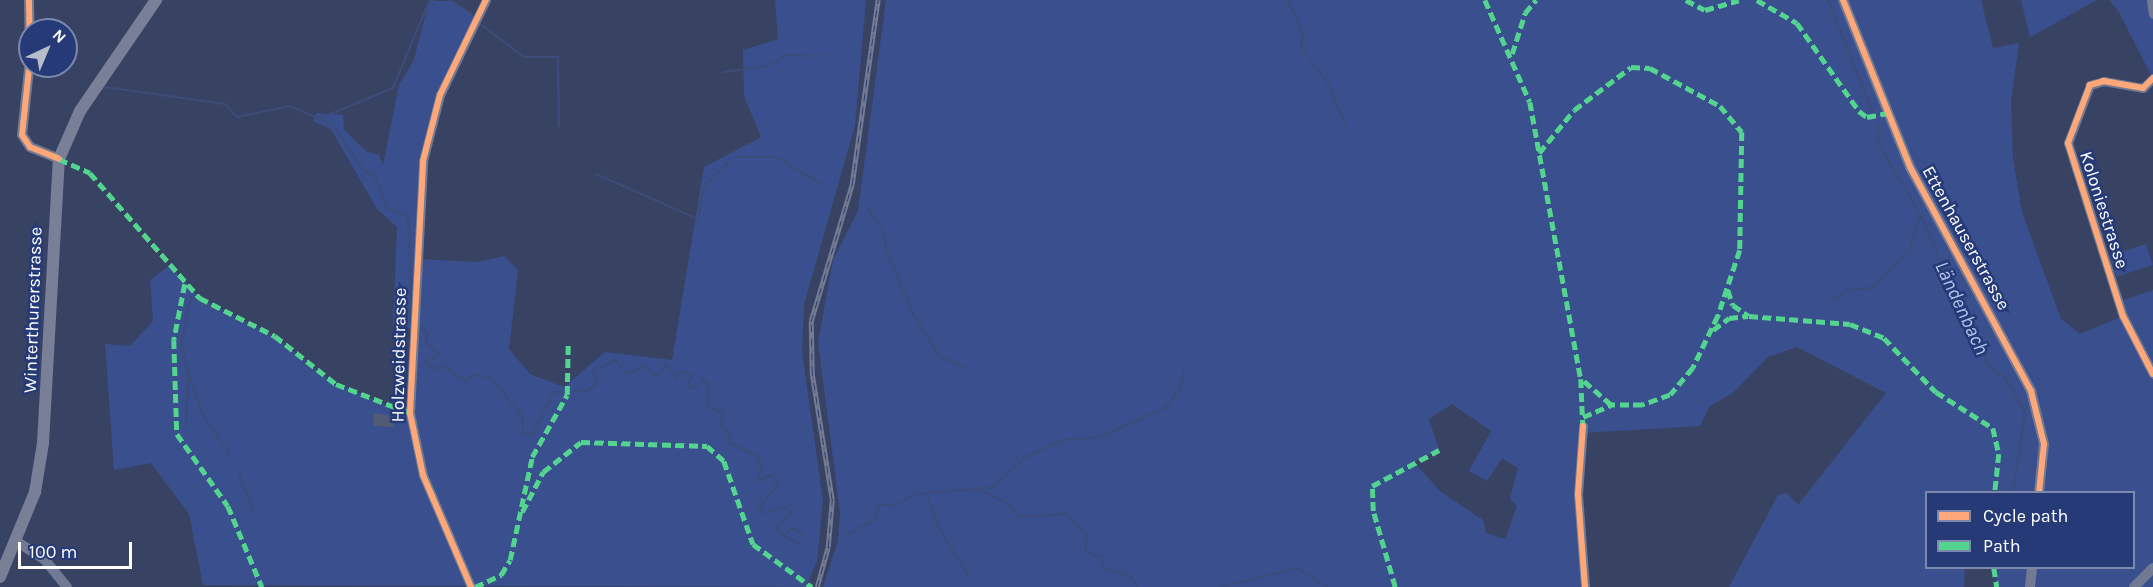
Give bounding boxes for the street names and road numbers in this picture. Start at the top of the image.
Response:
street label: Koloniestrasse [2075,149,2133,271]
street label: Ettenhauserstrasse [1917,162,2015,314]
street label: Winterthurerstrasse [19,226,47,394]
street label: Holzweidstrasse [387,288,411,422]

